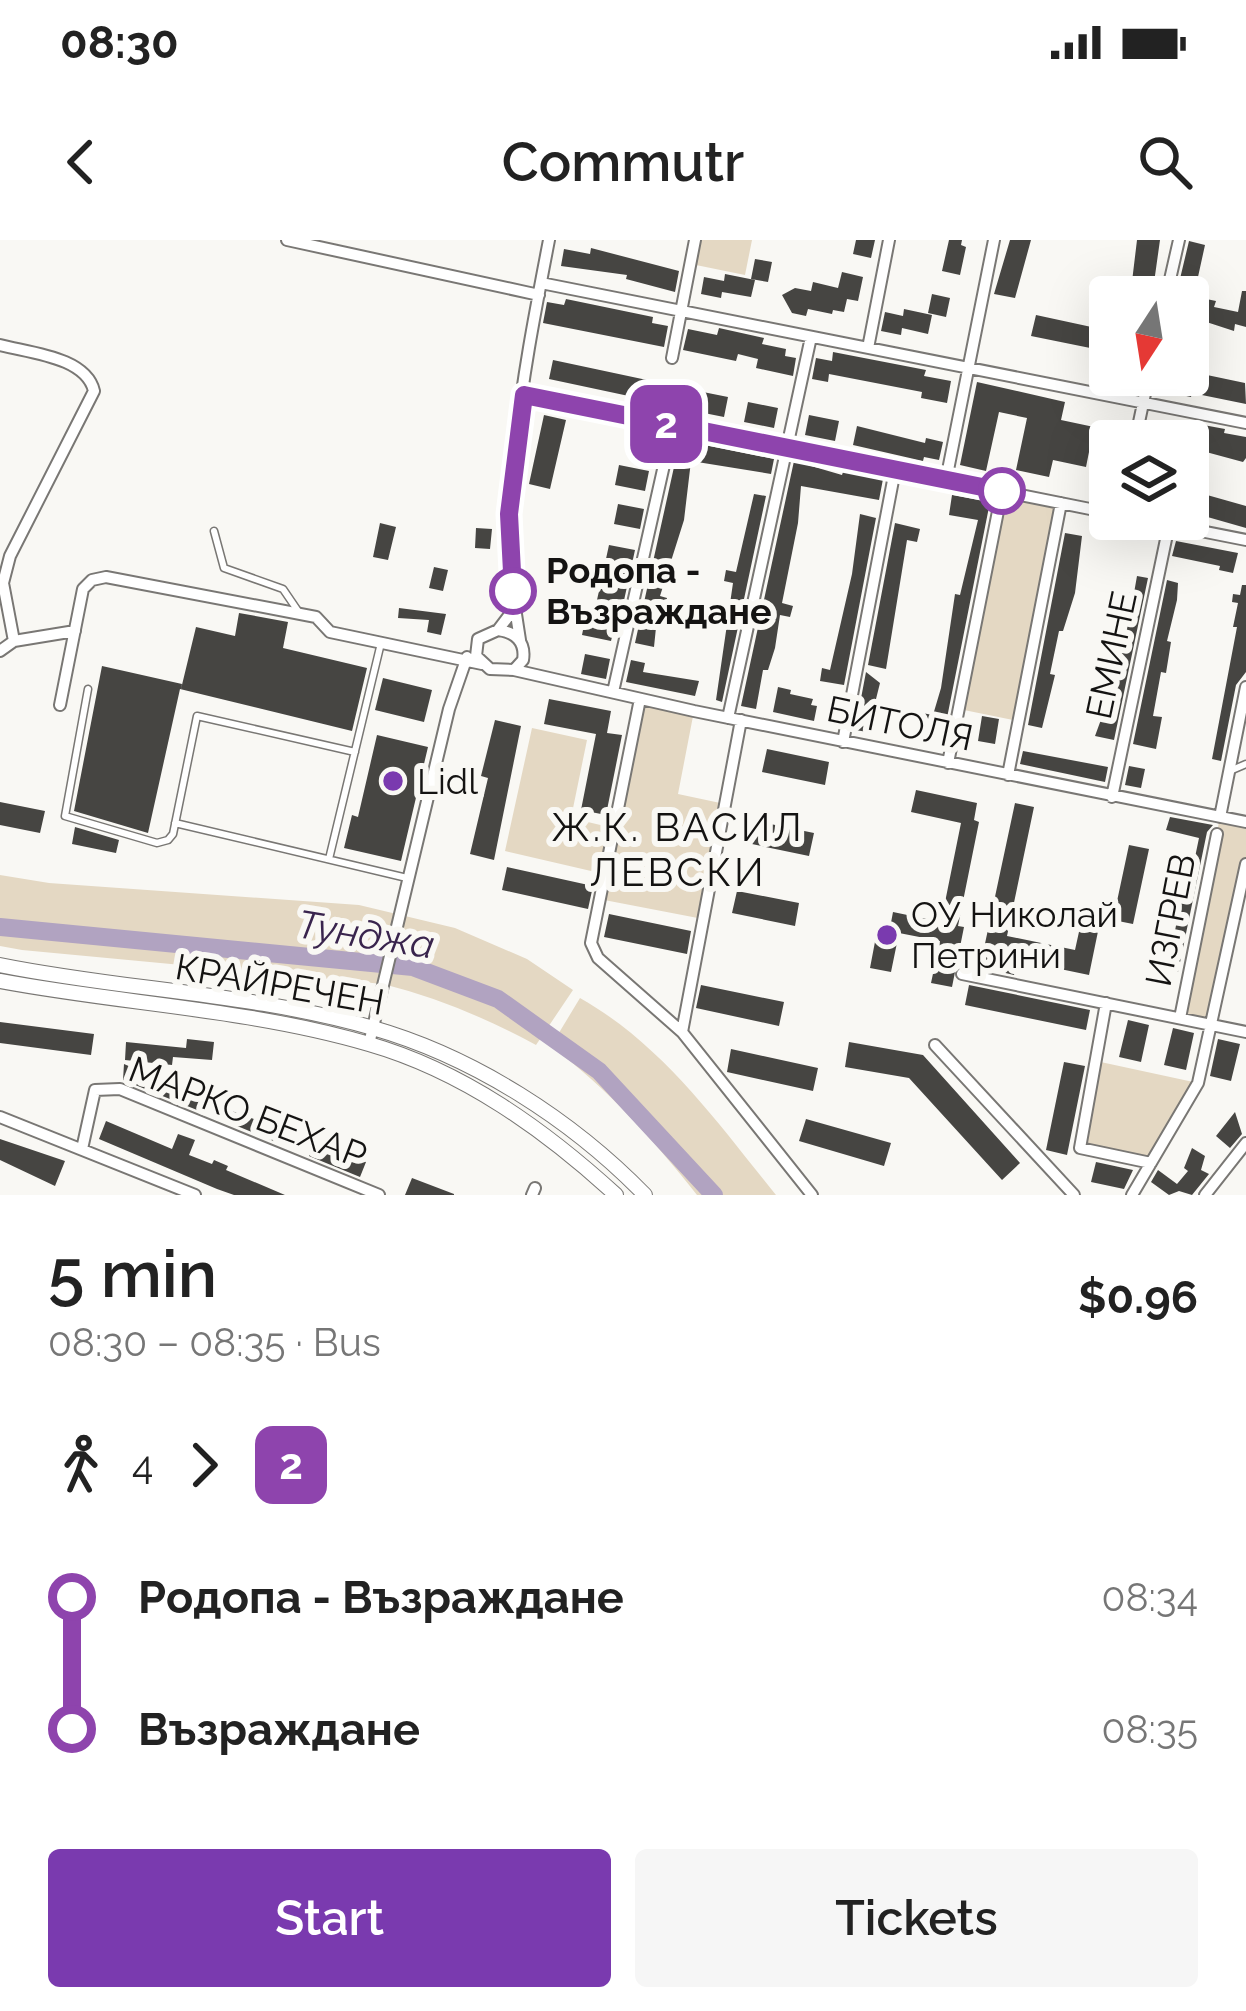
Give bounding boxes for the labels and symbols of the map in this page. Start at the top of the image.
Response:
north arrow [1089,276,1209,396]
line badge: 2 [627,385,705,463]
unlabelled marker [980,469,1024,513]
place label: Родопа - Възраждане [546,549,771,632]
marker: Родопа - Възраждане [491,569,535,613]
street label: ЕМИНЕ [1077,587,1145,723]
street label: БИТОЛЯ [823,687,977,759]
place label: Lidl [417,760,478,802]
marker: Lidl [380,768,406,794]
district label: Ж.К. ВАСИЛ ЛЕВСКИ [551,804,805,895]
street label: ИЗГРЕВ [1137,850,1203,990]
place label: ОУ Николай Петрини [911,893,1118,976]
water label: Тунджа [294,900,438,968]
marker: ОУ Николай Петрини [874,922,900,948]
street label: КРАЙРЕЧЕН [172,945,388,1023]
street label: МАРКО БЕХАР [123,1047,373,1177]

